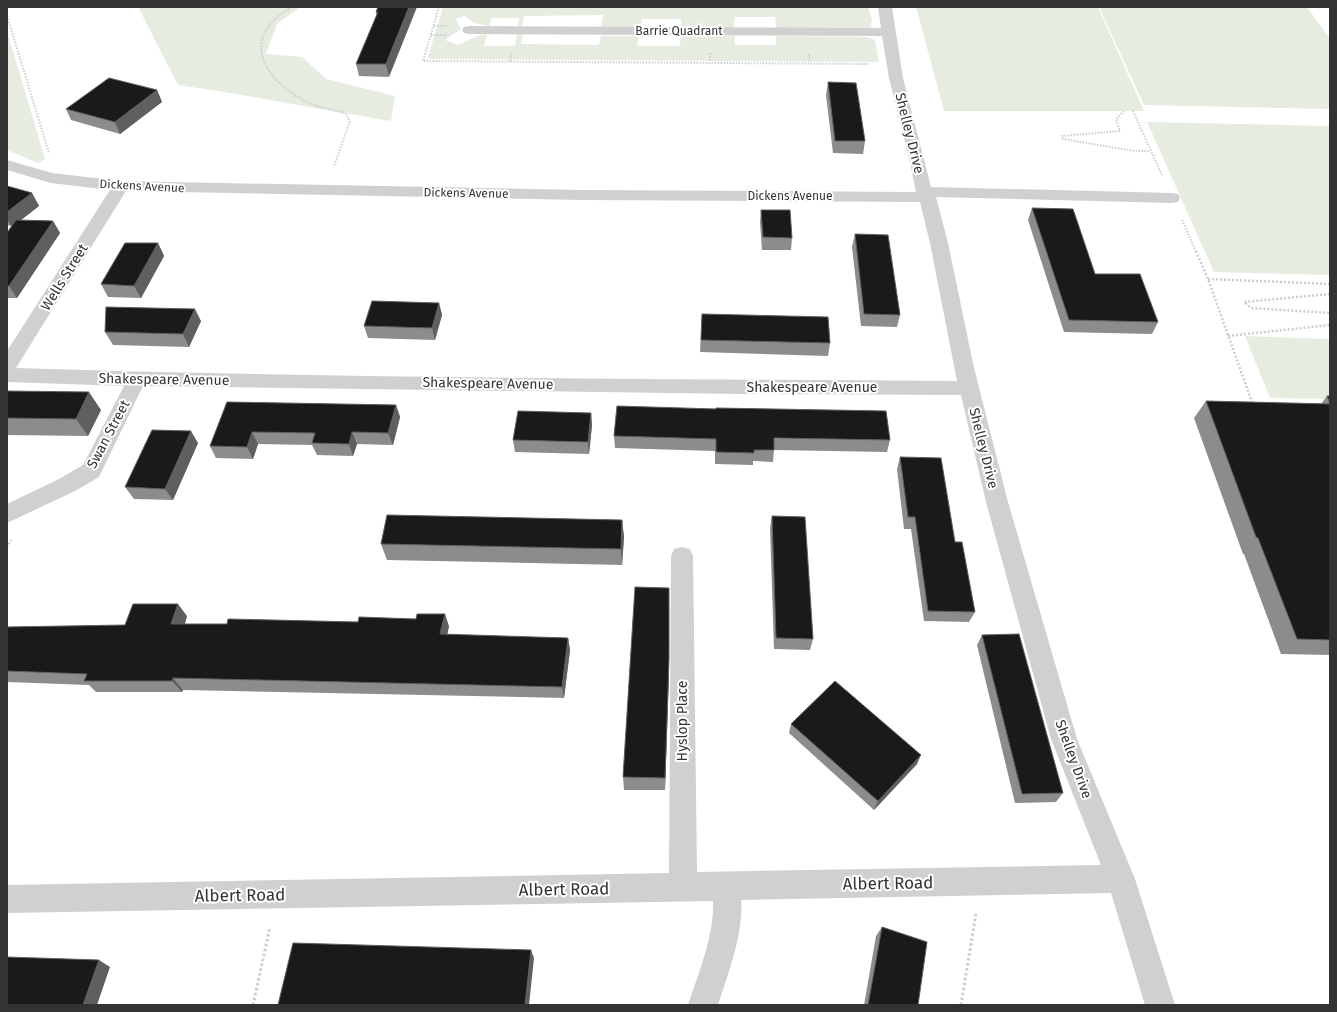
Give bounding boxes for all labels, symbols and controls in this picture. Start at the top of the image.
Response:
street label: Barrie Quadrant [635,24,723,38]
street label: Shelley Drive [891,91,928,175]
street label: Dickens Avenue [99,177,185,195]
street label: Dickens Avenue [423,185,509,201]
street label: Dickens Avenue [747,189,833,203]
street label: Wells Street [37,240,92,314]
street label: Shakespeare Avenue [98,370,230,389]
street label: Shakespeare Avenue [422,374,554,393]
street label: Shakespeare Avenue [747,379,877,396]
street label: Swan Street [83,396,134,471]
street label: Shelley Drive [965,406,1002,490]
street label: Hyslop Place [674,681,691,761]
street label: Shelley Drive [1051,717,1096,801]
street label: Albert Road [843,872,933,895]
street label: Albert Road [519,878,609,901]
street label: Albert Road [195,884,285,907]

